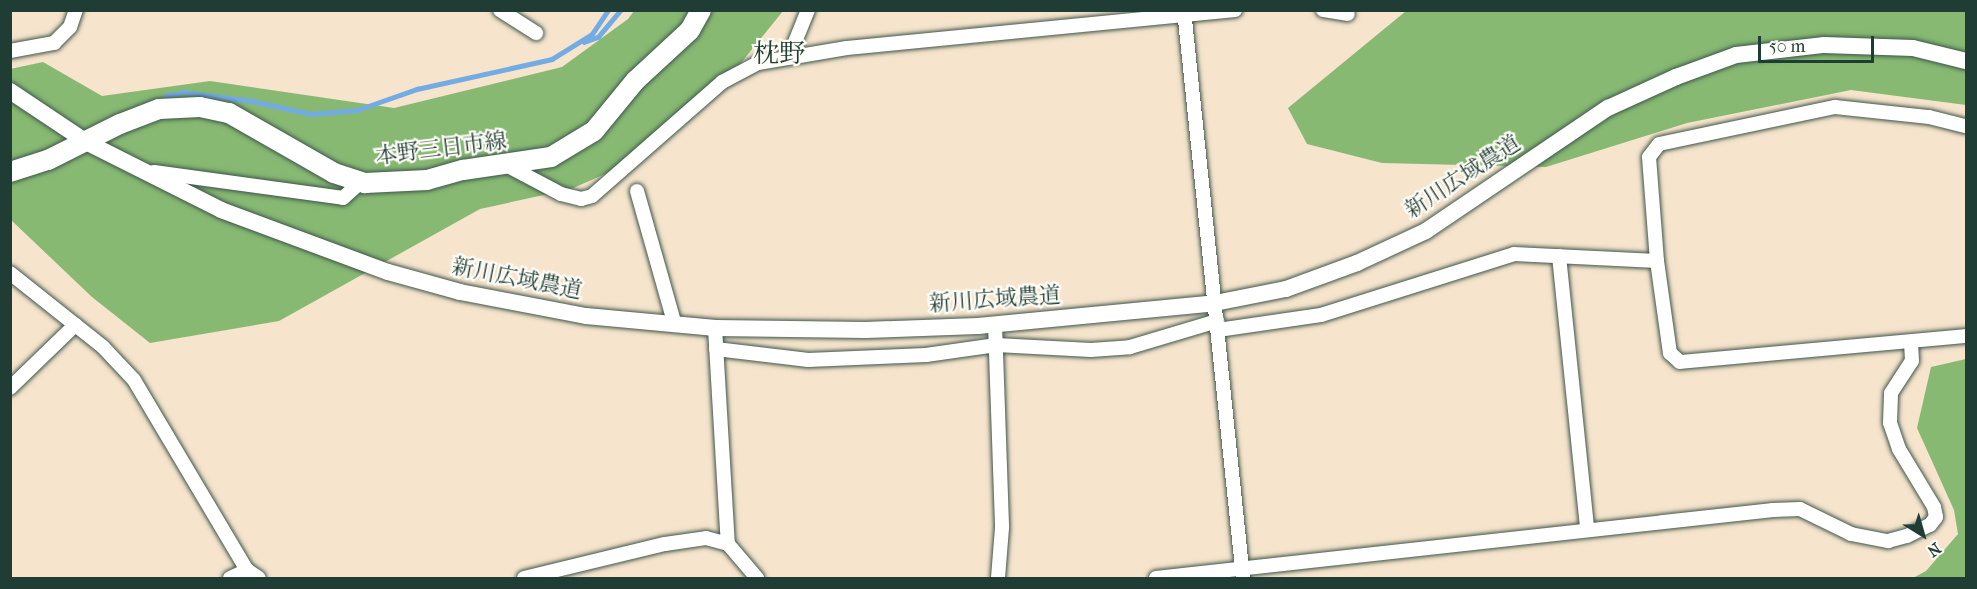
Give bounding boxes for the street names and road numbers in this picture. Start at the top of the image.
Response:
street label: 本野三日市線 [374,128,508,170]
street label: 新川広域農道 [1400,130,1526,224]
street label: 新川広域農道 [450,253,584,305]
street label: 新川広域農道 [928,282,1062,318]

